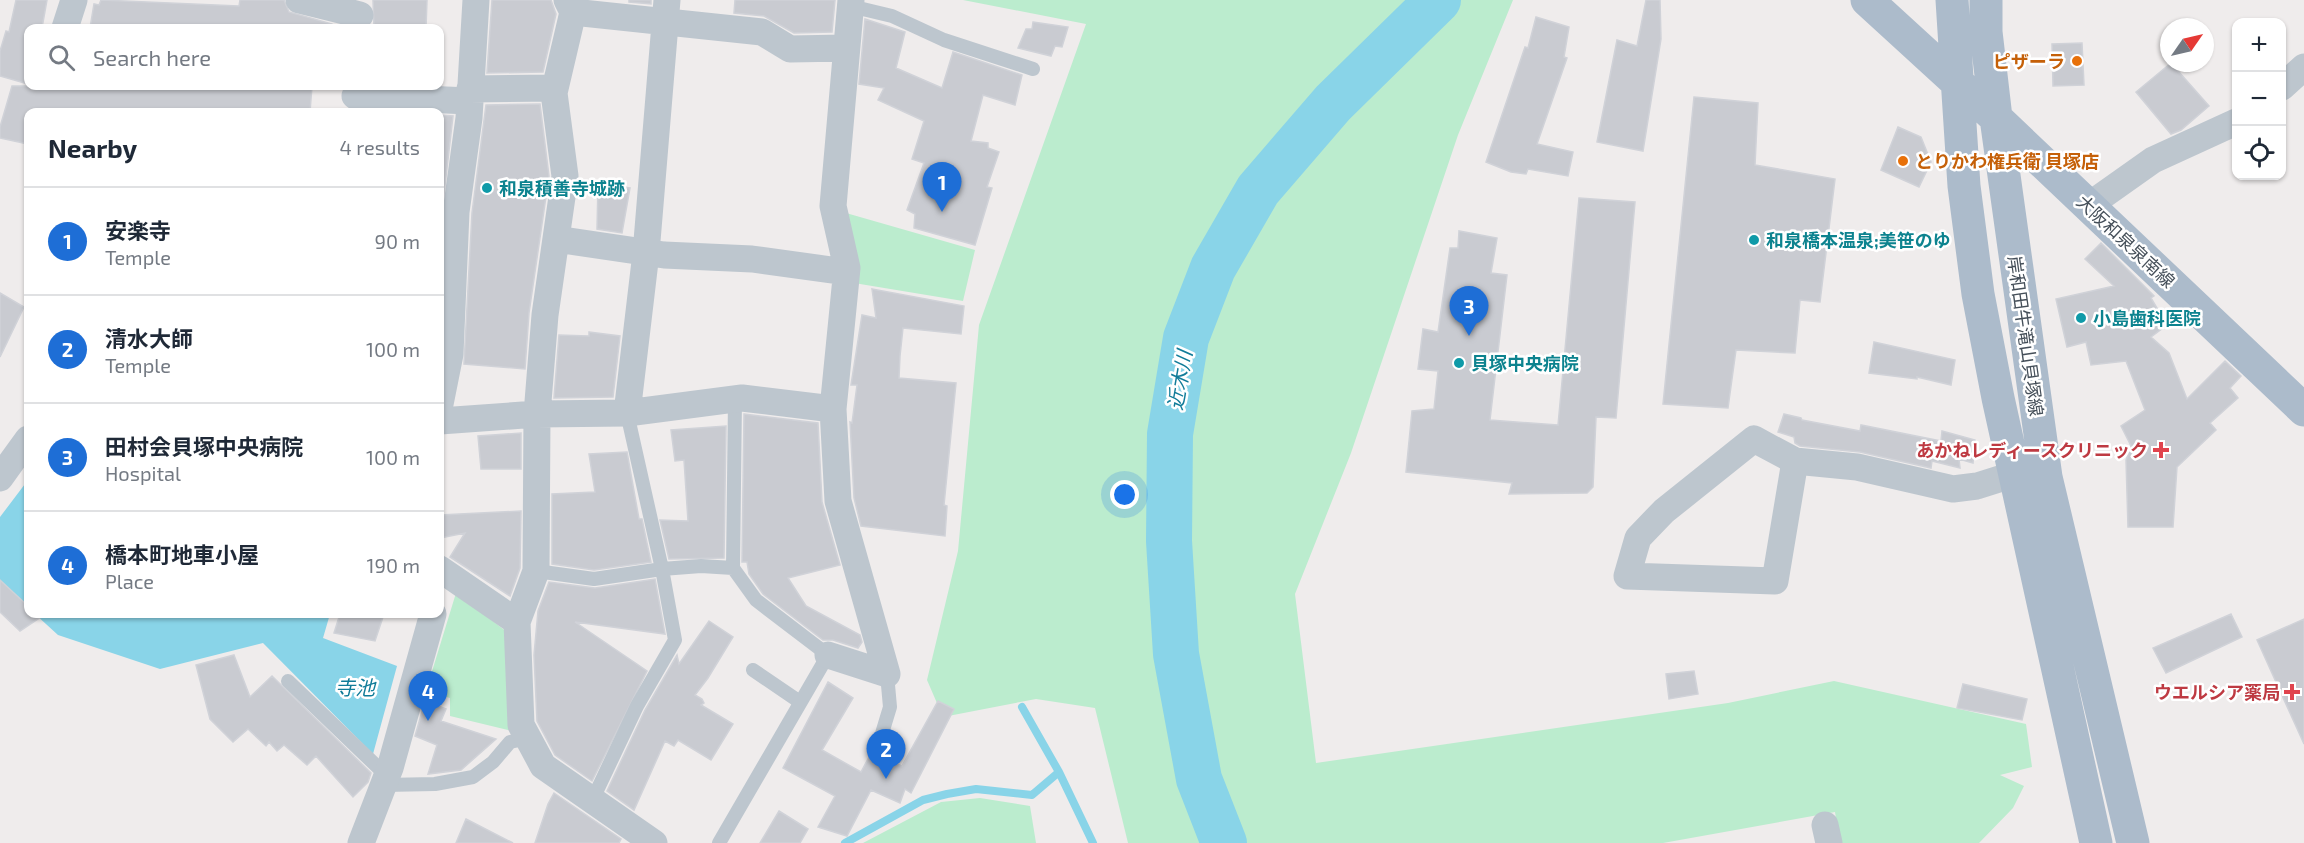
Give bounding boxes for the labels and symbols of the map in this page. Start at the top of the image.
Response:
north arrow [2160,18,2214,72]
place label: ピザーラ [1993,50,2065,72]
marker: ピザーラ [2070,54,2084,68]
place label: とりかわ権兵衛 貝塚店 [1915,150,2099,172]
marker: とりかわ権兵衛 貝塚店 [1896,154,1910,168]
pin: 1 [922,162,962,212]
place label: 和泉積善寺城跡 [499,177,625,199]
marker: 和泉積善寺城跡 [480,181,494,195]
street label: 大阪和泉泉南線 [2072,190,2180,292]
place label: 和泉橋本温泉;美笹のゆ [1766,229,1951,251]
marker: 和泉橋本温泉;美笹のゆ [1747,233,1761,247]
street label: 岸和田牛滝山貝塚線 [2004,254,2048,418]
pin: 3 [1450,286,1488,336]
place label: 小島歯科医院 [2093,307,2201,329]
marker: 小島歯科医院 [2074,311,2088,325]
water label: 近木川 [1162,346,1196,412]
place label: 貝塚中央病院 [1471,352,1579,374]
marker: 貝塚中央病院 [1452,356,1466,370]
place label: あかねレディースクリニック [1916,439,2148,461]
marker: あかねレディースクリニック [2152,441,2170,459]
your location [1110,480,1139,509]
pin: 4 [408,672,448,721]
water label: 寺池 [335,675,377,699]
place label: ウエルシア薬局 [2154,681,2280,703]
marker: ウエルシア薬局 [2285,685,2299,699]
pin: 2 [866,730,906,779]

